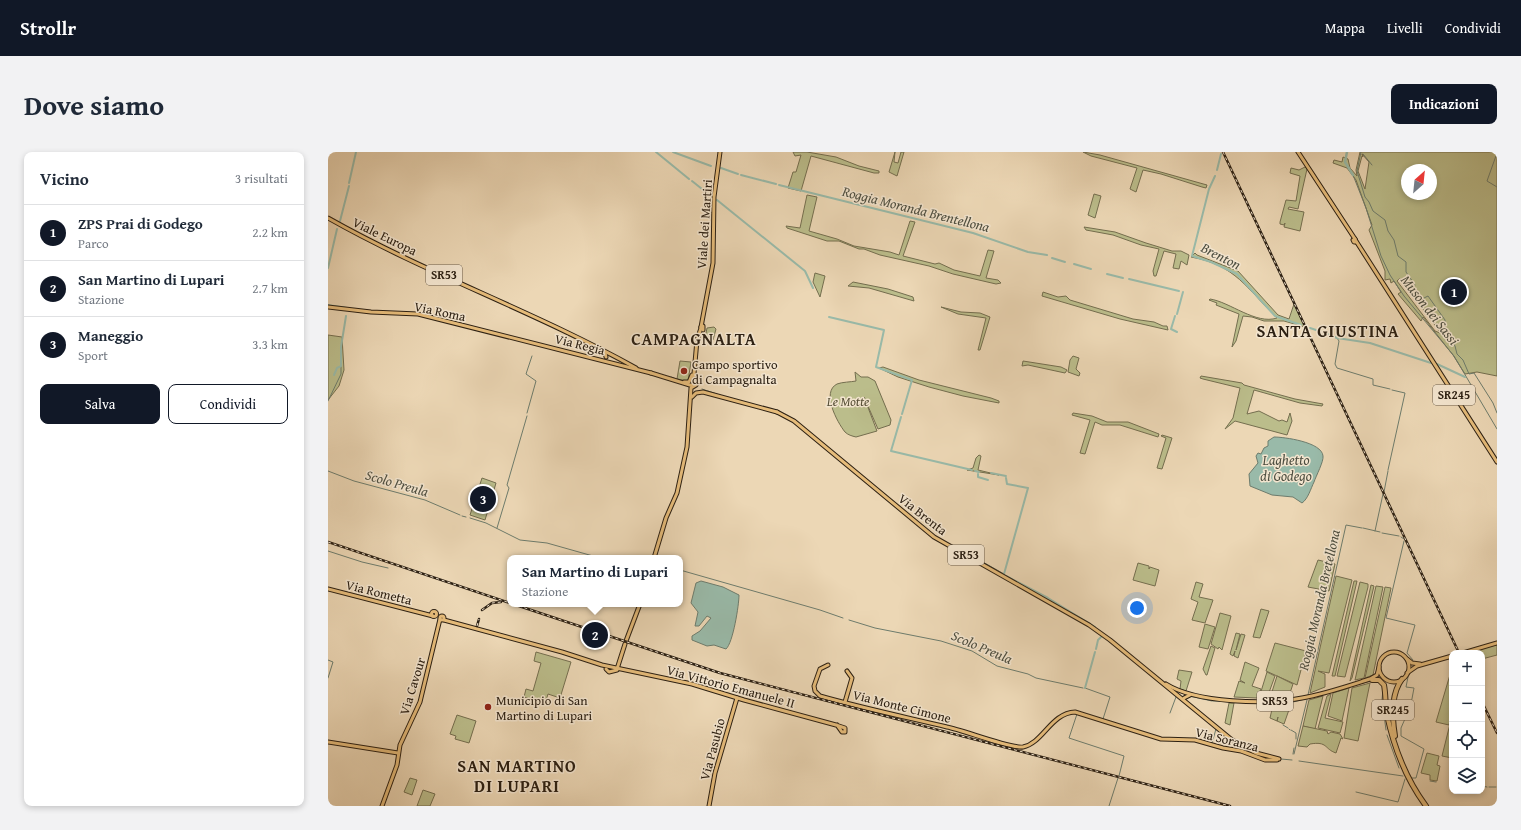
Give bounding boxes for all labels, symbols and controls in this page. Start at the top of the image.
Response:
text: Strollr [20,14,76,42]
text: Mappa [1325,18,1365,38]
text: Livelli [1387,18,1423,38]
text: Condividi [1445,18,1501,38]
text: Dove siamo [24,84,164,125]
button: Indicazioni [1391,84,1497,124]
north arrow [1401,164,1437,200]
text: Vicino [40,166,89,191]
text: 3 risultati [235,169,288,188]
street label: Viale dei Martiri [692,178,717,270]
water label: Roggia Moranda Brentellona [839,181,992,237]
text: ZPS Prai di Godego [78,213,203,234]
street label: Viale Europa [349,213,421,261]
text: 1 [50,223,56,242]
text: 2.2 km [252,223,288,242]
text: Parco [78,234,109,253]
water label: Brenton [1197,237,1244,274]
road number: SR53 [426,265,462,285]
text: San Martino di Lupari [78,269,224,290]
water label: Muson dei Sassi [1396,271,1464,350]
pin: 1 [1441,277,1467,307]
text: 2 [50,279,56,298]
text: 2.7 km [252,279,288,298]
text: Stazione [78,290,124,309]
street label: Via Roma [412,297,468,326]
district label: SANTA GIUSTINA [1256,318,1400,343]
text: Maneggio [78,325,143,346]
district label: CAMPAGNALTA [631,326,757,351]
street label: Via Regia [553,329,608,360]
text: 3 [50,335,56,354]
text: 3.3 km [252,335,288,354]
text: Sport [78,346,108,365]
place label: Campo sportivo di Campagnalta [692,355,778,389]
marker: Campo sportivo di Campagnalta [679,366,689,376]
button: Salva [40,384,160,424]
button: Condividi [168,384,288,424]
road number: SR245 [1433,385,1475,405]
park label: Le Motte [826,392,869,411]
water label: Laghetto di Godego [1260,450,1312,486]
water label: Scolo Preula [363,464,431,502]
pin: 3 [470,484,496,514]
street label: Via Brenta [894,489,952,540]
water label: Roggia Moranda Bretellona [1293,527,1345,673]
road number: SR53 [948,545,984,565]
popup [507,555,683,607]
text: San Martino di Lupari [522,561,668,582]
street label: Via Rometta [344,575,415,610]
text: Stazione [522,582,568,601]
your location [1127,598,1147,618]
pin: 2 [582,620,608,650]
water label: Scolo Preula [948,625,1016,669]
map controls [1449,650,1485,794]
button: + [1449,650,1485,686]
street label: Via Cavour [395,654,430,717]
street label: Via Vittorio Emanuele II [665,660,797,713]
street label: Via Monte Cimone [851,685,953,728]
button: − [1449,686,1485,722]
place label: Municipio di San Martino di Lupari [496,691,593,725]
road number: SR53 [1257,691,1293,711]
road number: SR245 [1372,700,1414,720]
marker: Municipio di San Martino di Lupari [483,702,493,712]
street label: Via Pasubio [695,716,730,782]
street label: Via Soranza [1193,722,1261,757]
button: locate [1449,722,1485,758]
district label: SAN MARTINO DI LUPARI [457,753,577,798]
button: layers [1449,758,1485,794]

